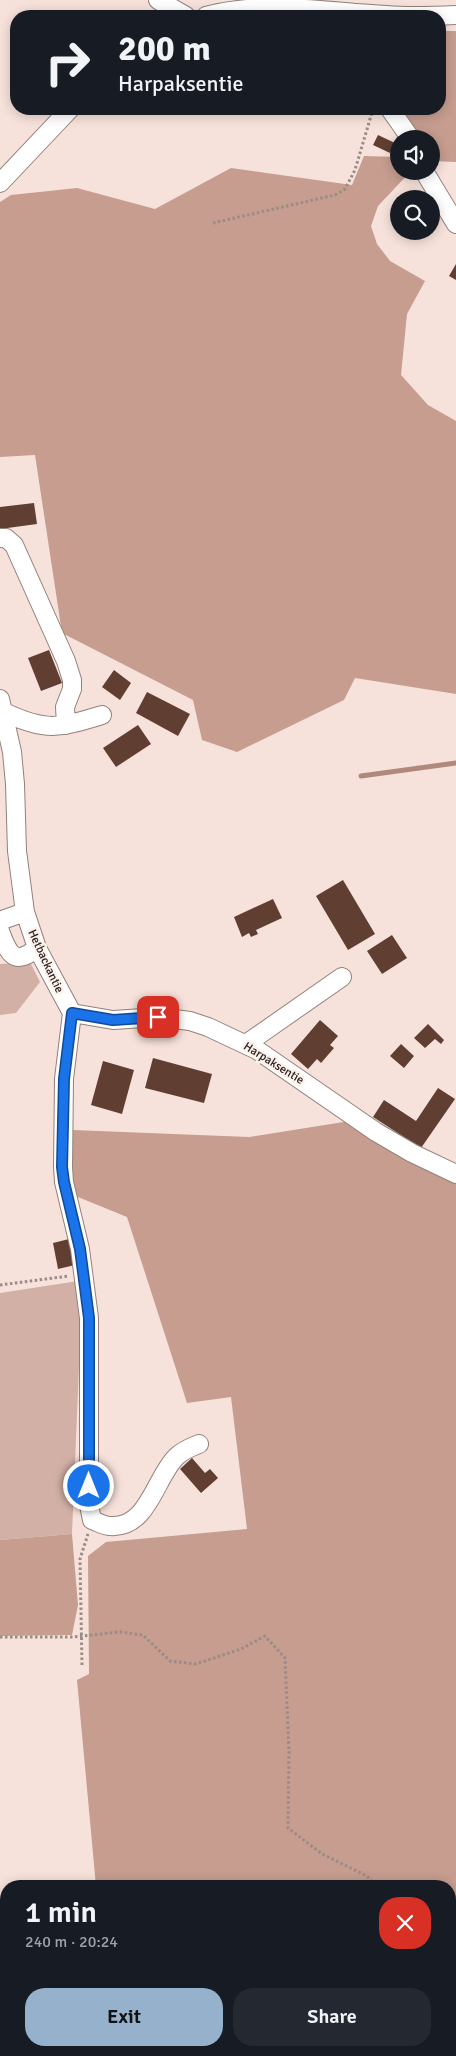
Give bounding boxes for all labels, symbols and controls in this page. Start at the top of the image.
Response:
text: 200 m [118,27,211,70]
icon: right [35,30,100,95]
text: Harpaksentie [118,70,243,97]
map controls [390,130,440,240]
button: sound [390,130,440,180]
button: search [390,190,440,240]
street label: Hetbackantie [24,927,67,995]
pin [137,996,179,1038]
icon: arrive [144,1003,172,1031]
street label: Harpaksentie [241,1039,307,1088]
position arrow [62,1459,114,1511]
text: 1 min [25,1894,97,1931]
button: close [379,1897,431,1949]
text: 240 m · 20:24 [25,1932,118,1952]
button: Exit [25,1988,223,2046]
button: Share [233,1988,431,2046]

